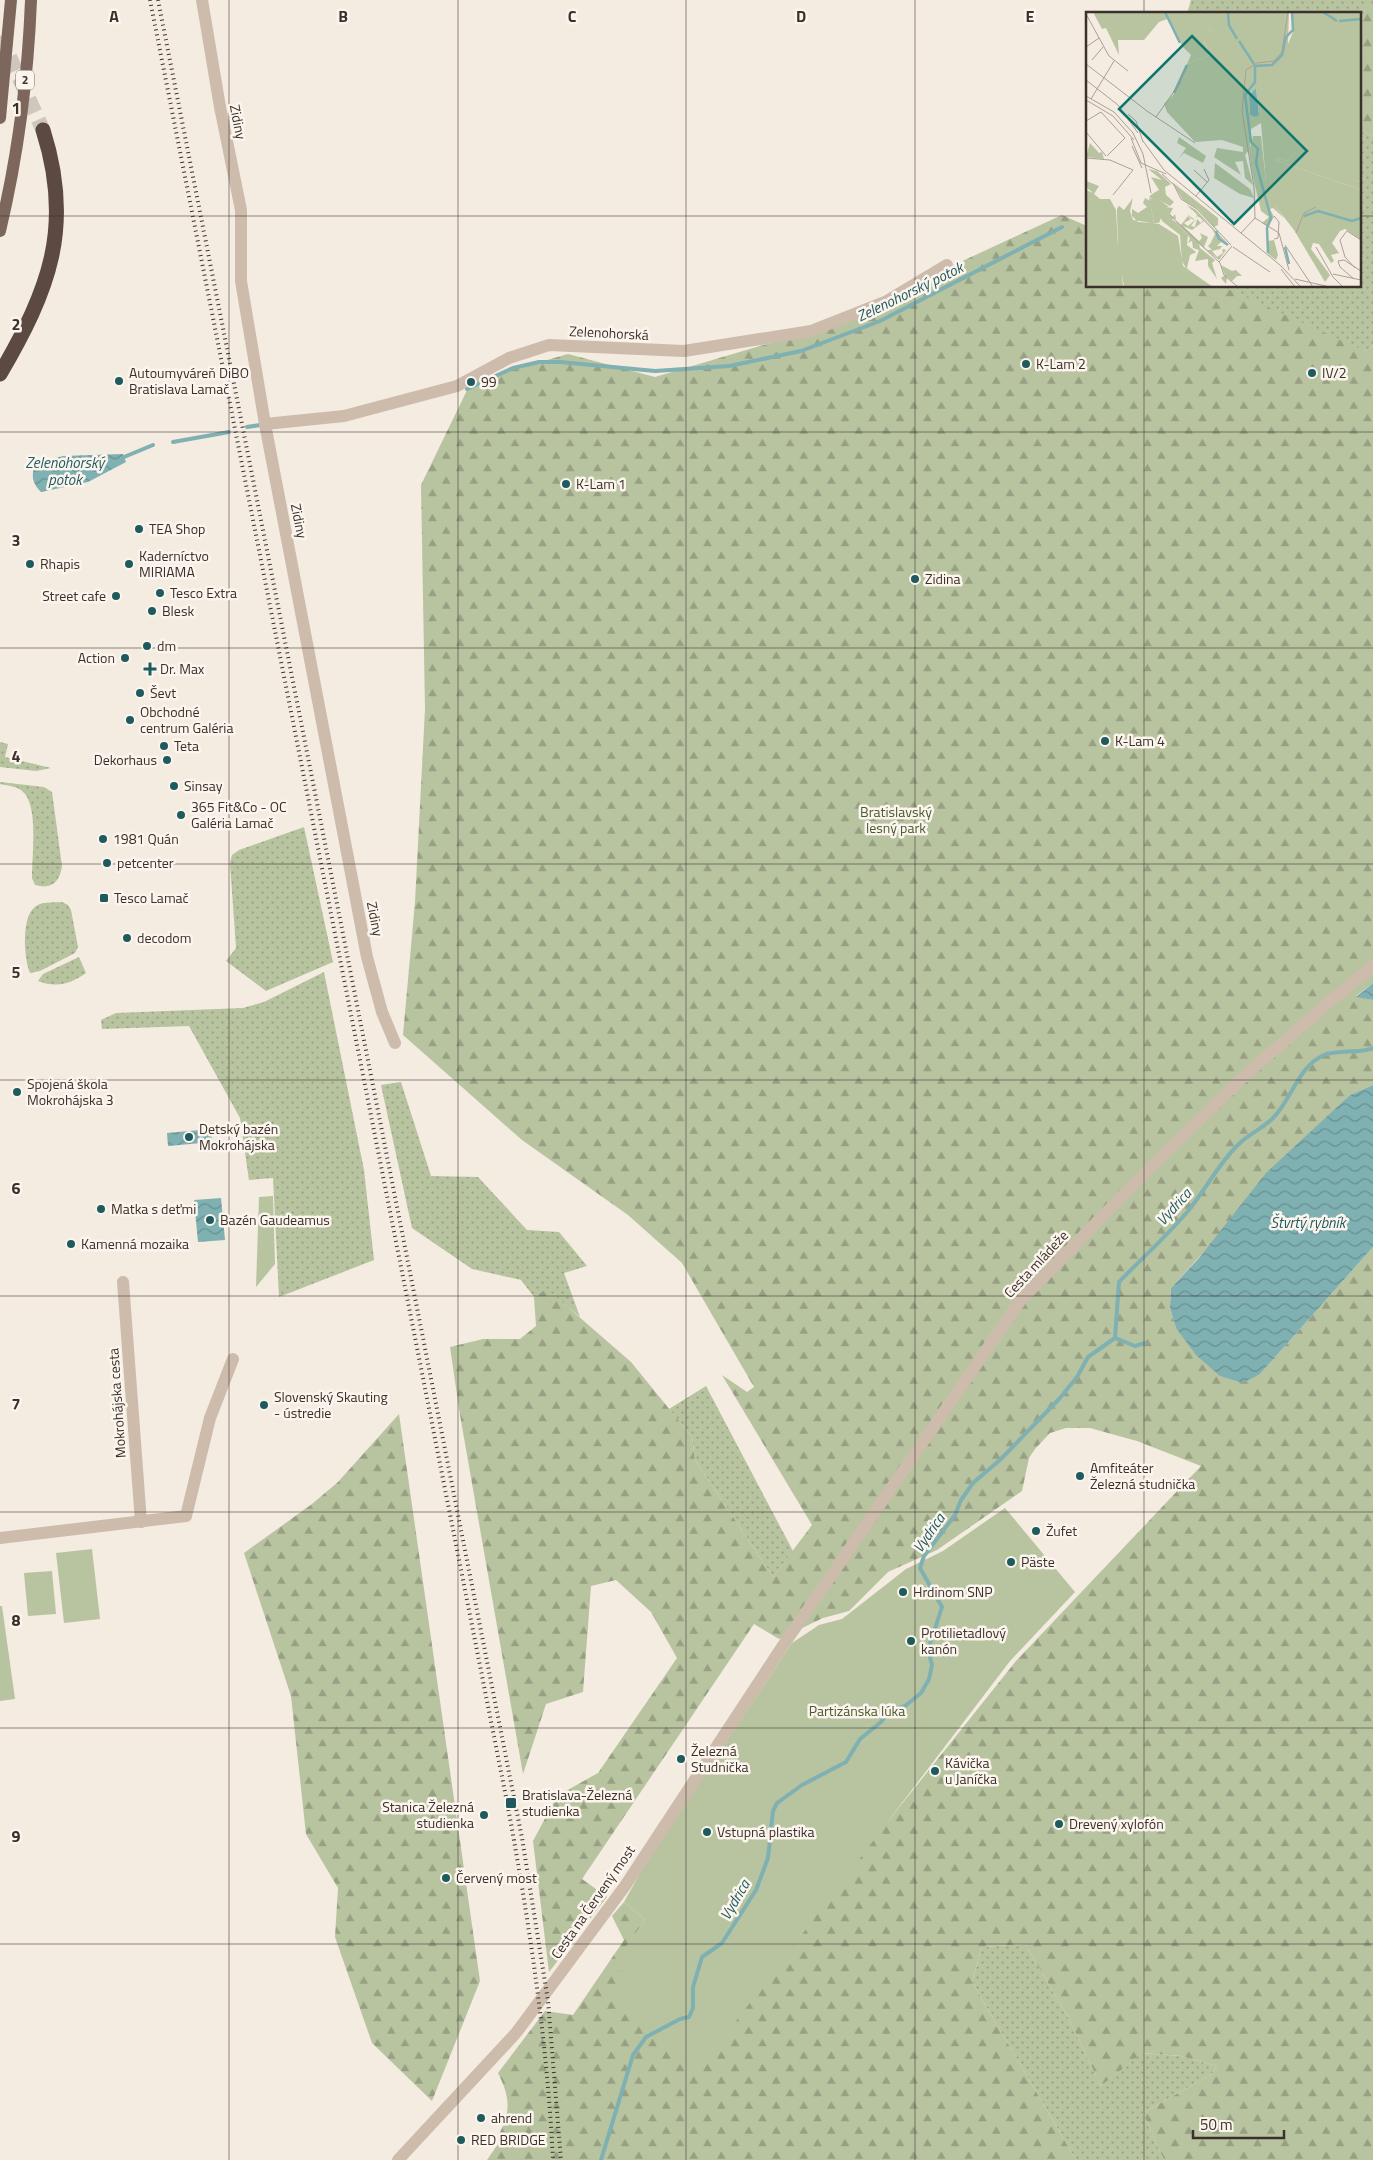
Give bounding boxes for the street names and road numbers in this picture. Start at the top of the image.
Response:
road number: 2 [16,70,34,90]
street label: Zidiny [225,103,252,141]
street label: Zelenohorská [569,320,649,345]
street label: Zidiny [286,502,313,540]
street label: Zidiny [362,900,389,938]
street label: Cesta mládeže [999,1225,1073,1302]
street label: Mokrohájska cesta [102,1347,131,1459]
street label: Cesta na Červený most [545,1841,640,1963]

